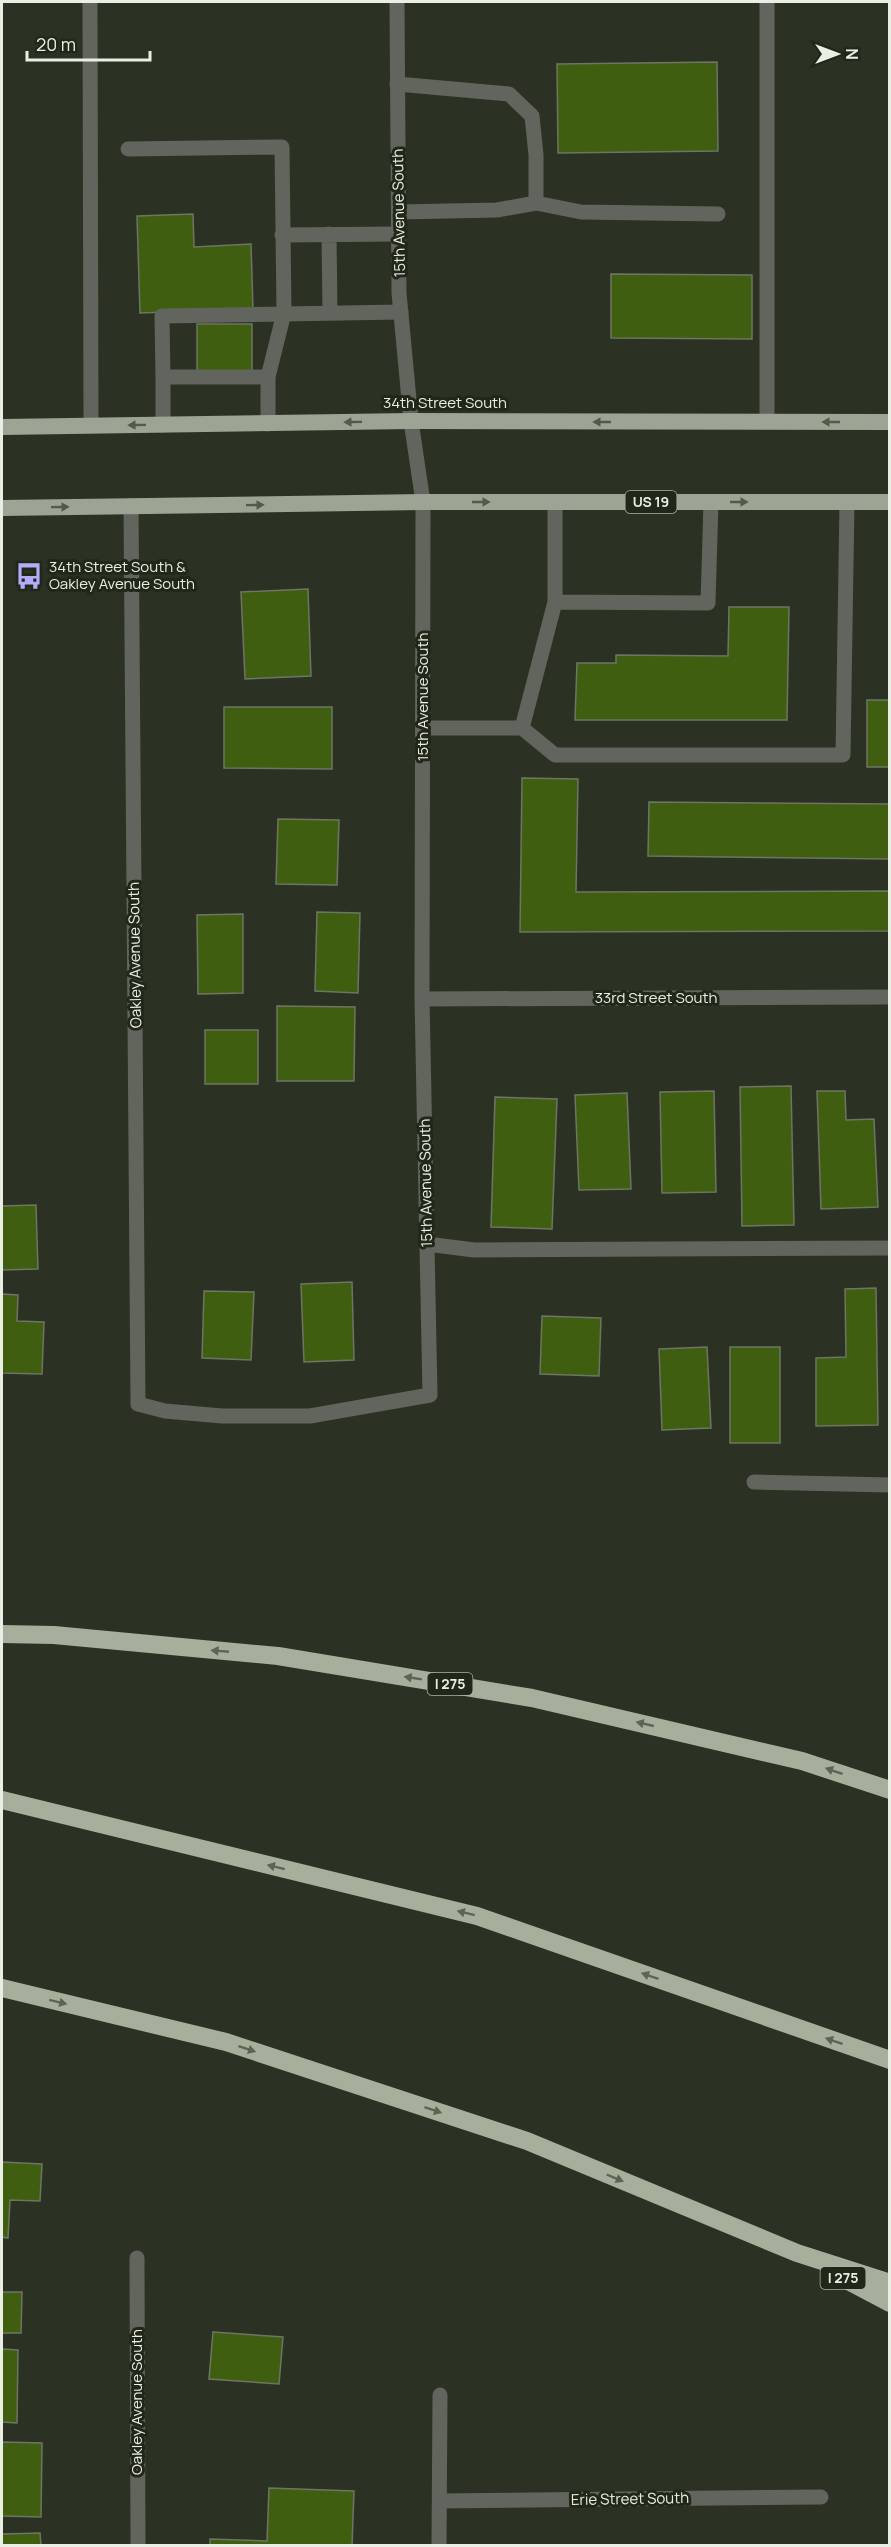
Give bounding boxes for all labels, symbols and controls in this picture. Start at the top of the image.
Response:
scale bar [27,24,150,62]
north arrow [807,24,867,84]
text: 20 m [36,32,76,56]
text: N [841,48,863,60]
street label: 15th Avenue South [387,148,410,278]
street label: 34th Street South [383,392,507,413]
one-way arrow [343,417,362,427]
one-way arrow [592,417,611,427]
one-way arrow [822,417,841,427]
one-way arrow [127,420,146,430]
road number: US 19 [626,491,676,513]
one-way arrow [472,497,491,507]
one-way arrow [730,497,749,507]
one-way arrow [245,500,264,510]
one-way arrow [50,502,69,512]
place label: 34th Street South & Oakley Avenue South [49,556,195,594]
bus stop icon: 34th Street South & Oakley Avenue South [14,561,44,591]
street label: 15th Avenue South [412,633,433,761]
street label: Oakley Avenue South [123,882,146,1028]
street label: 33rd Street South [595,987,717,1008]
street label: 15th Avenue South [414,1118,437,1248]
one-way arrow [210,1646,229,1655]
one-way arrow [403,1673,422,1682]
road number: I 275 [428,1673,472,1695]
one-way arrow [635,1719,654,1728]
one-way arrow [825,1766,843,1776]
one-way arrow [267,1862,286,1872]
one-way arrow [457,1908,475,1918]
one-way arrow [641,1971,659,1981]
one-way arrow [49,1997,68,2007]
one-way arrow [825,2035,843,2045]
one-way arrow [238,2045,256,2055]
one-way arrow [424,2106,442,2116]
one-way arrow [607,2173,625,2183]
road number: I 275 [820,2267,866,2289]
street label: Oakley Avenue South [126,2329,147,2475]
street label: Erie Street South [571,2487,689,2510]

